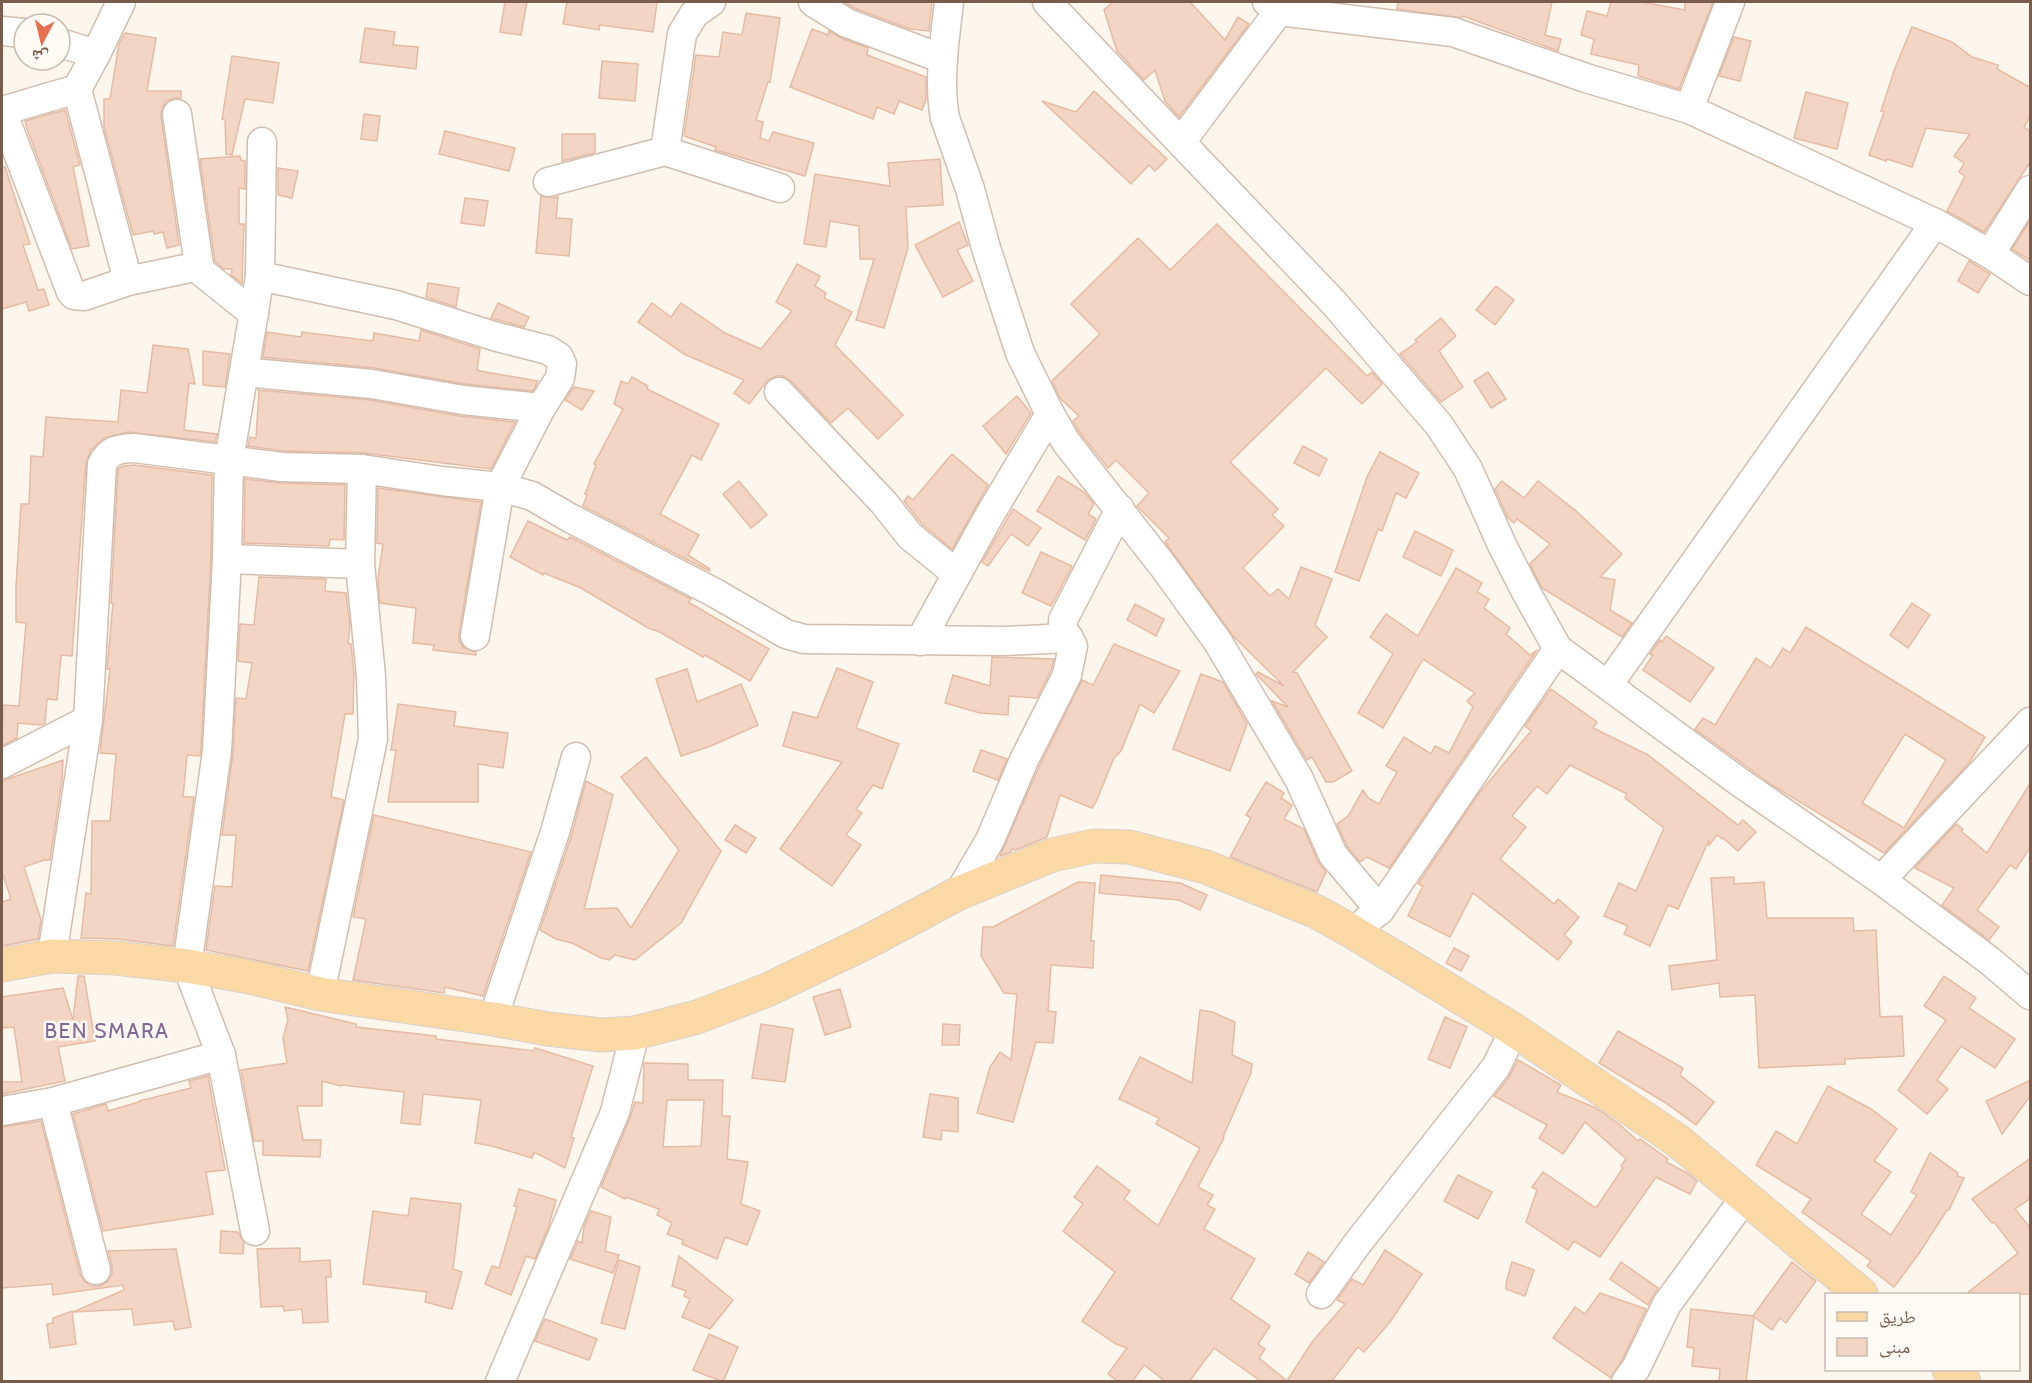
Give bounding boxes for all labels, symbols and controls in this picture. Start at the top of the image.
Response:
north arrow [12,12,72,72]
text: ش [31,46,50,67]
district label: BEN SMARA [44,1018,170,1043]
legend [1825,1293,2020,1371]
text: طريق [1879,1306,1916,1328]
text: مبنى [1879,1336,1910,1358]

